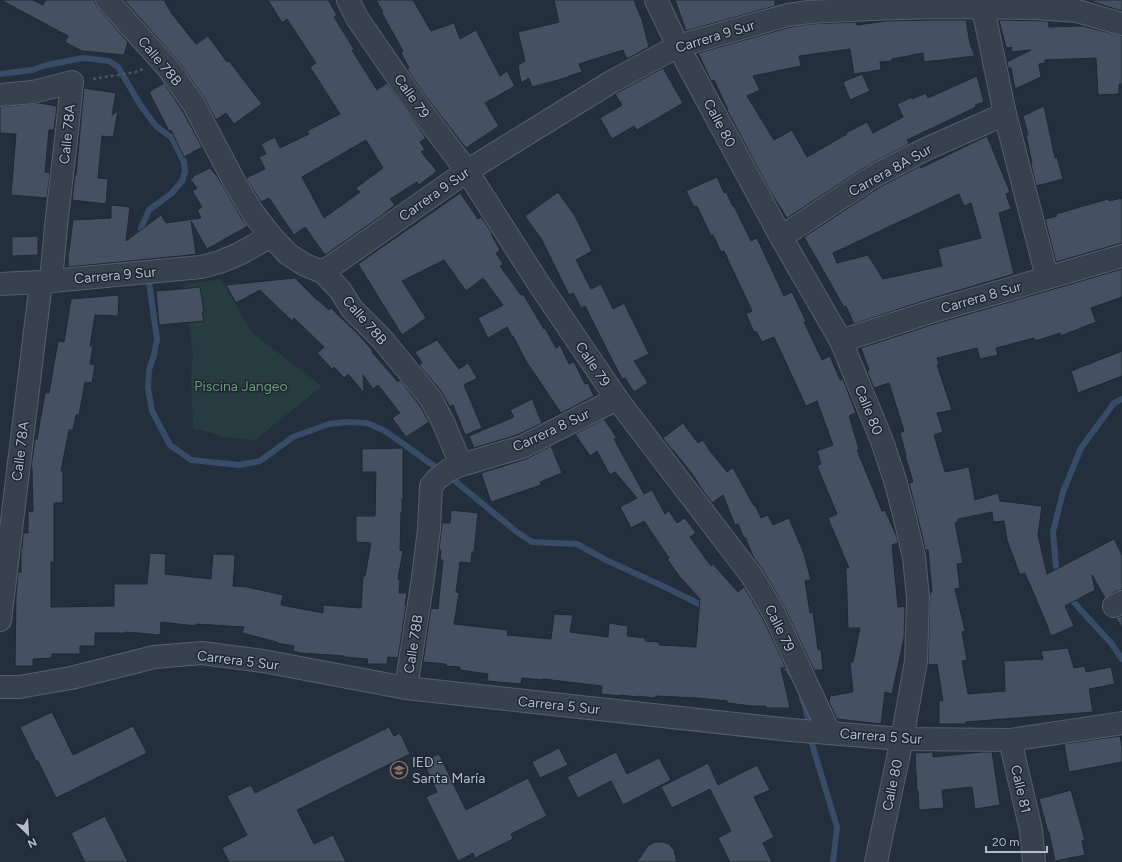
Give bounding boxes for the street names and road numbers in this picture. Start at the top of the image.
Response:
street label: Carrera 9 Sur [673,16,757,57]
street label: Calle 78B [134,33,185,89]
street label: Calle 79 [390,71,433,122]
street label: Calle 80 [700,96,739,150]
street label: Calle 78A [56,103,79,165]
street label: Carrera 8A Sur [846,140,935,200]
street label: Carrera 9 Sur [396,164,473,225]
street label: Carrera 9 Sur [73,263,157,288]
street label: Carrera 8 Sur [939,278,1024,317]
street label: Calle 78B [339,292,390,348]
street label: Calle 79 [572,339,614,390]
street label: Calle 80 [851,383,886,438]
street label: Carrera 8 Sur [510,405,593,456]
street label: Calle 78A [8,420,33,482]
street label: Calle 79 [761,602,798,654]
street label: Calle 78B [400,614,427,675]
street label: Carrera 5 Sur [196,647,280,674]
street label: Carrera 5 Sur [517,693,601,718]
street label: Carrera 5 Sur [839,725,923,748]
street label: Calle 80 [879,758,906,812]
street label: Calle 81 [1007,763,1034,815]

